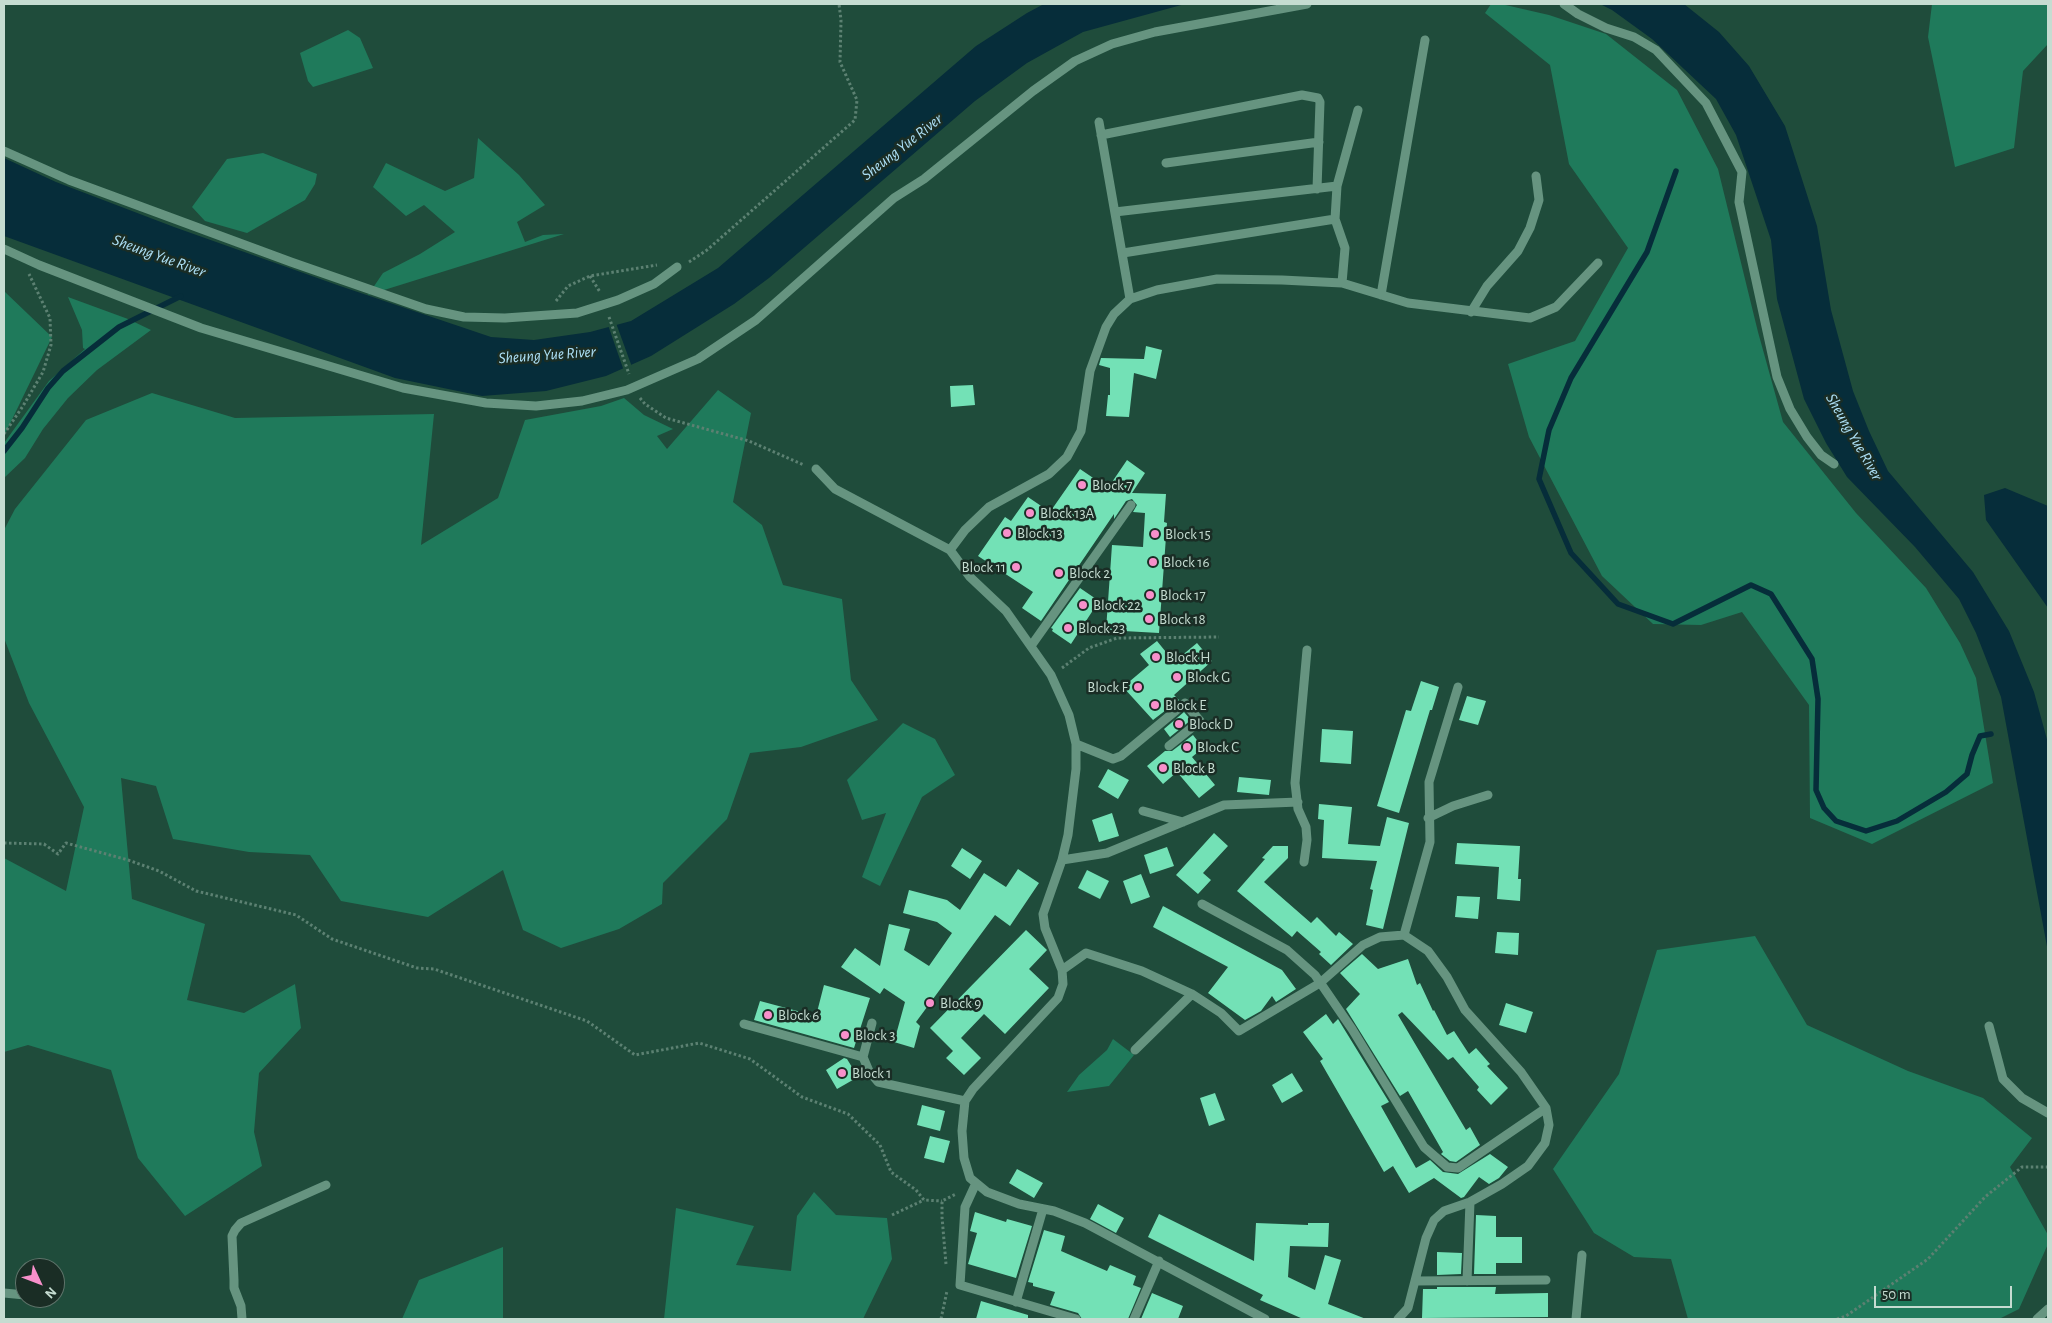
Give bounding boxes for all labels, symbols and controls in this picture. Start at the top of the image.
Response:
water label: Sheung Yue River [858,109,946,185]
water label: Sheung Yue River [110,230,208,282]
water label: Sheung Yue River [498,342,596,368]
water label: Sheung Yue River [1821,390,1887,484]
place label: Block 7 [1092,476,1132,494]
marker: Block 7 [1076,479,1088,491]
place label: Block 13A [1040,504,1094,522]
marker: Block 13A [1024,507,1036,519]
place label: Block 13 [1017,524,1063,542]
place label: Block 15 [1165,525,1211,543]
marker: Block 13 [1001,527,1013,539]
marker: Block 15 [1149,528,1161,540]
place label: Block 16 [1163,553,1209,571]
marker: Block 16 [1147,556,1159,568]
place label: Block 11 [961,558,1006,576]
marker: Block 11 [1010,561,1022,573]
place label: Block 2 [1069,564,1110,582]
marker: Block 2 [1053,567,1065,579]
place label: Block 17 [1160,586,1206,604]
marker: Block 17 [1144,589,1156,601]
place label: Block 22 [1093,596,1141,614]
marker: Block 22 [1077,599,1089,611]
place label: Block 18 [1159,610,1205,628]
marker: Block 18 [1143,613,1155,625]
place label: Block 23 [1078,619,1125,637]
marker: Block 23 [1062,622,1074,634]
place label: Block H [1166,648,1210,666]
marker: Block H [1150,651,1162,663]
place label: Block G [1187,668,1230,686]
marker: Block G [1171,671,1183,683]
place label: Block F [1087,678,1128,696]
marker: Block F [1132,681,1144,693]
place label: Block E [1165,696,1206,714]
marker: Block E [1149,699,1161,711]
place label: Block D [1189,715,1233,733]
marker: Block D [1173,718,1185,730]
place label: Block C [1197,738,1239,756]
marker: Block C [1181,741,1193,753]
place label: Block B [1173,759,1215,777]
marker: Block B [1157,762,1169,774]
place label: Block 9 [940,994,981,1012]
marker: Block 9 [924,997,936,1009]
place label: Block 6 [778,1006,819,1024]
marker: Block 6 [762,1009,774,1021]
place label: Block 3 [855,1026,895,1044]
marker: Block 3 [839,1029,851,1041]
place label: Block 1 [852,1064,891,1082]
marker: Block 1 [836,1067,848,1079]
north arrow [15,1258,65,1308]
scale bar [1877,1276,2014,1308]
text: N [42,1284,59,1301]
text: 50 m [1882,1287,1911,1302]

